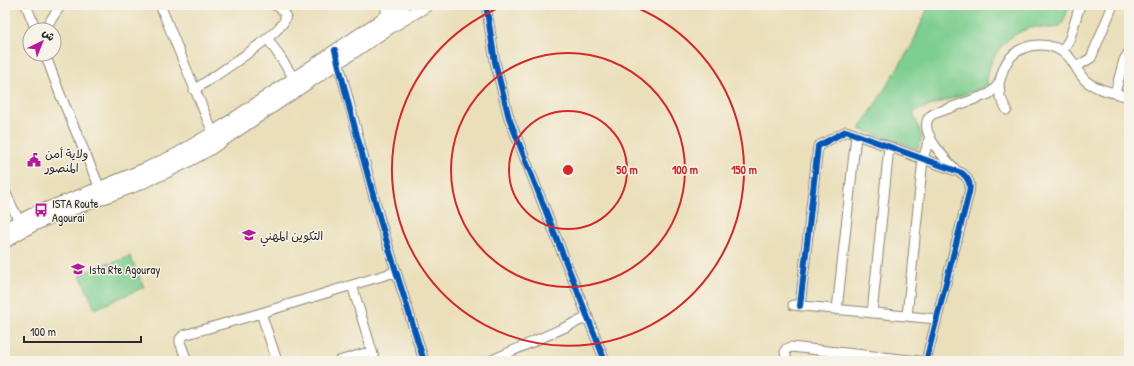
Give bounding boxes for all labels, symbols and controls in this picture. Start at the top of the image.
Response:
north arrow [22,22,62,62]
text: ش [40,25,58,44]
place label: ولاية أمن المنصور [44,145,88,176]
public building icon: ولاية أمن المنصور [26,152,42,168]
text: 50 m [616,161,638,178]
text: 100 m [672,161,698,178]
text: 150 m [731,161,757,178]
centre of rings [561,163,575,177]
place label: ISTA Route Agourai [52,195,99,226]
bus stop icon: ISTA Route Agourai [33,202,49,218]
school or university icon: التكوين المهني [241,227,257,243]
place label: التكوين المهني [260,227,323,247]
school or university icon: Ista Rte Agouray [70,261,86,277]
place label: Ista Rte Agouray [89,261,160,278]
scale bar [24,318,141,344]
text: 100 m [30,323,56,340]

